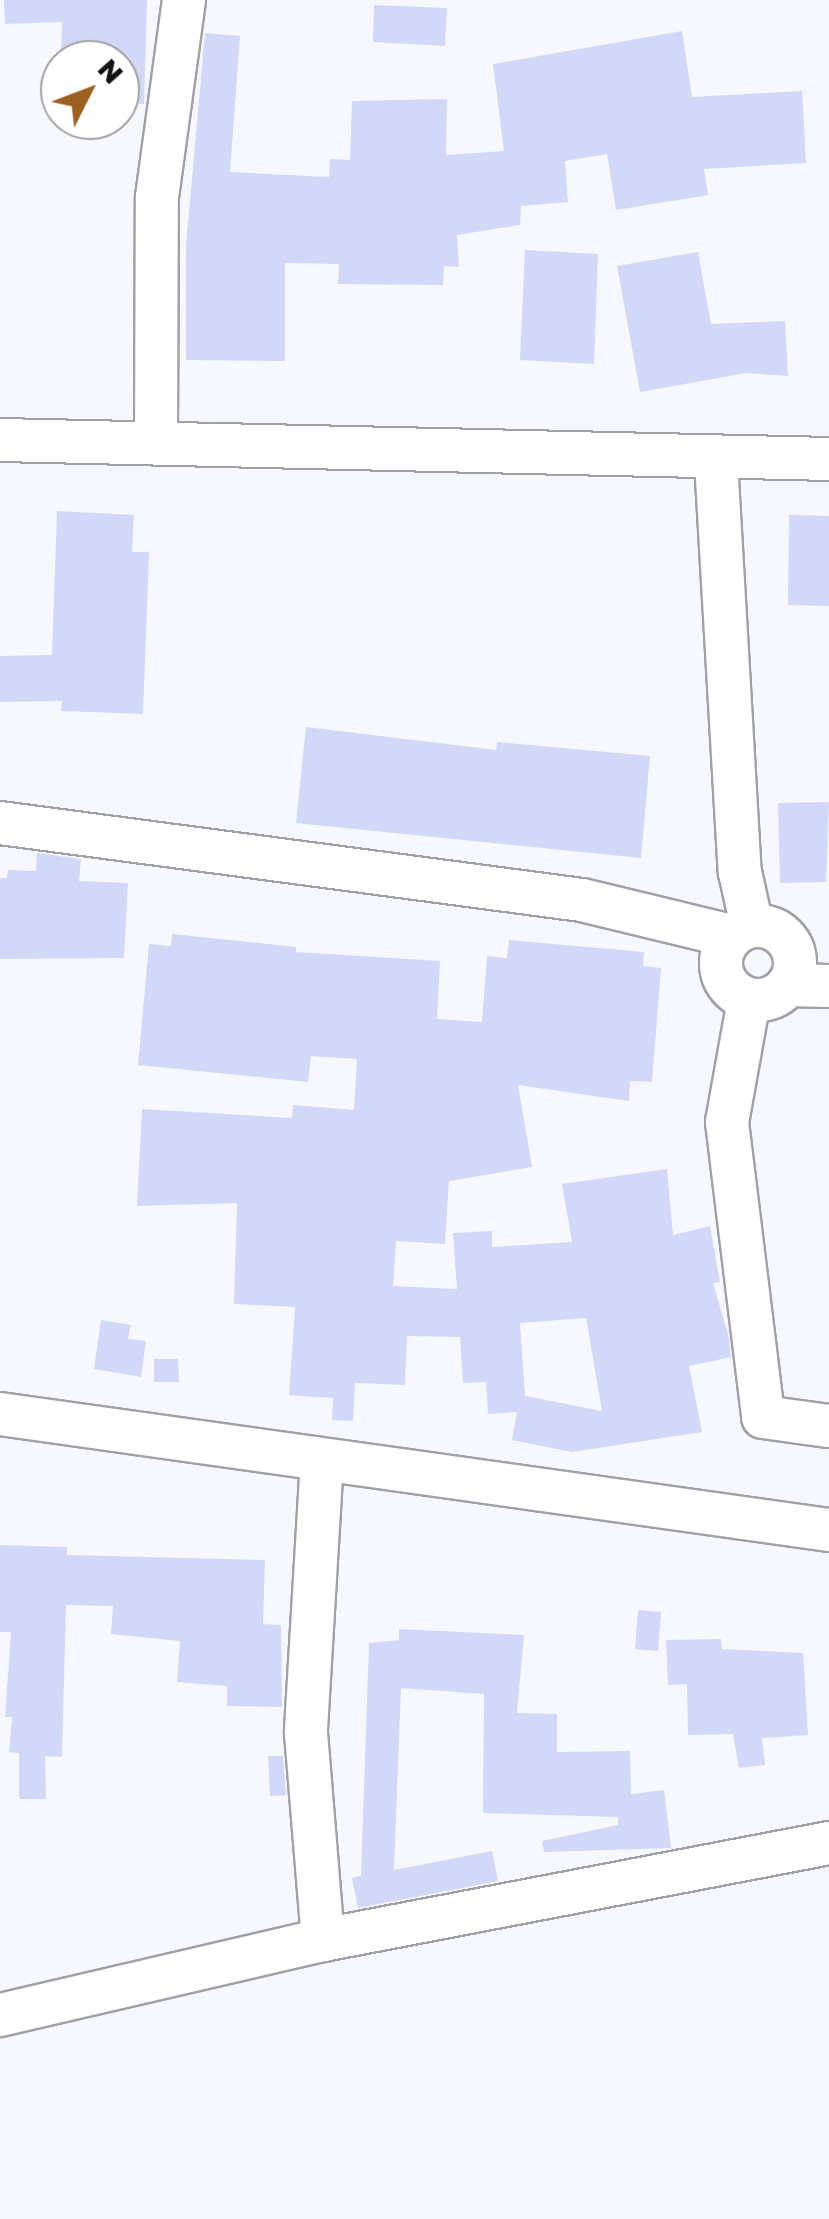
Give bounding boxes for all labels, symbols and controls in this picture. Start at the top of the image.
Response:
north arrow [40,40,140,140]
text: N [92,52,131,90]

